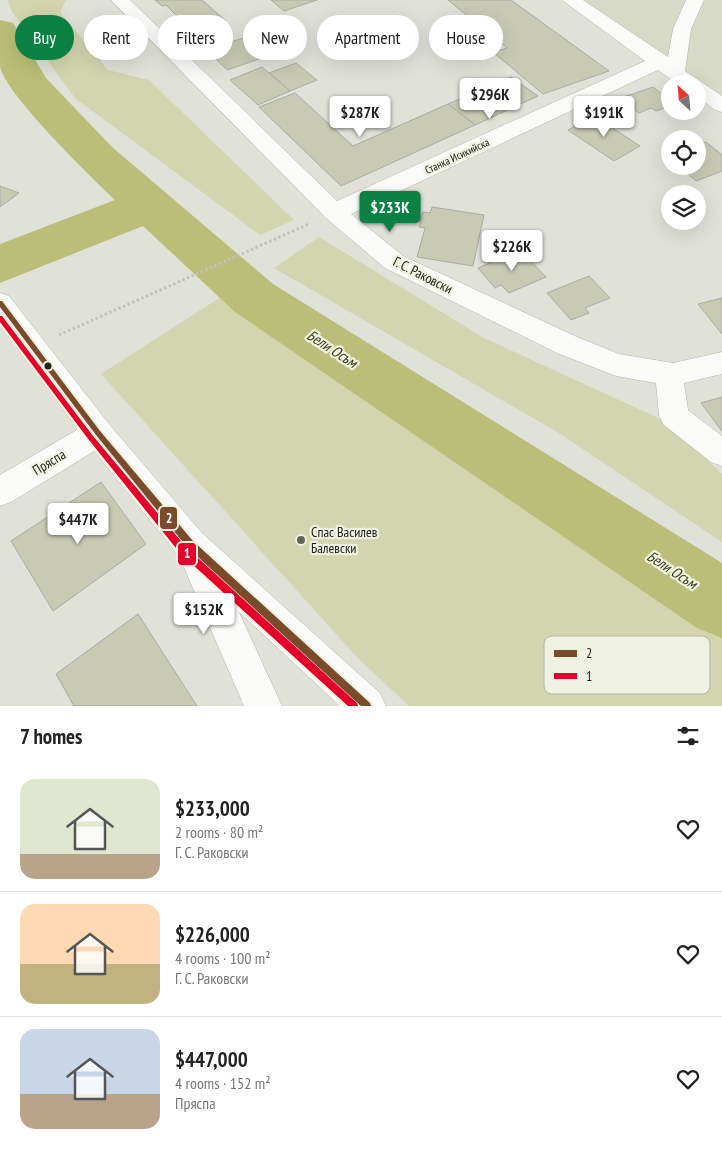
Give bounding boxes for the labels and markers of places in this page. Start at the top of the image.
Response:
pin: $296K [455,78,525,120]
pin: $287K [325,96,395,138]
pin: $191K [569,96,639,138]
pin: $233K [355,190,425,233]
pin: $226K [477,230,547,272]
unlabelled marker [43,361,53,371]
pin: $447K [43,502,113,545]
place label: Спас Василев Балевски [311,523,378,557]
marker: Спас Василев Балевски [295,534,307,546]
pin: $152K [169,592,239,635]

